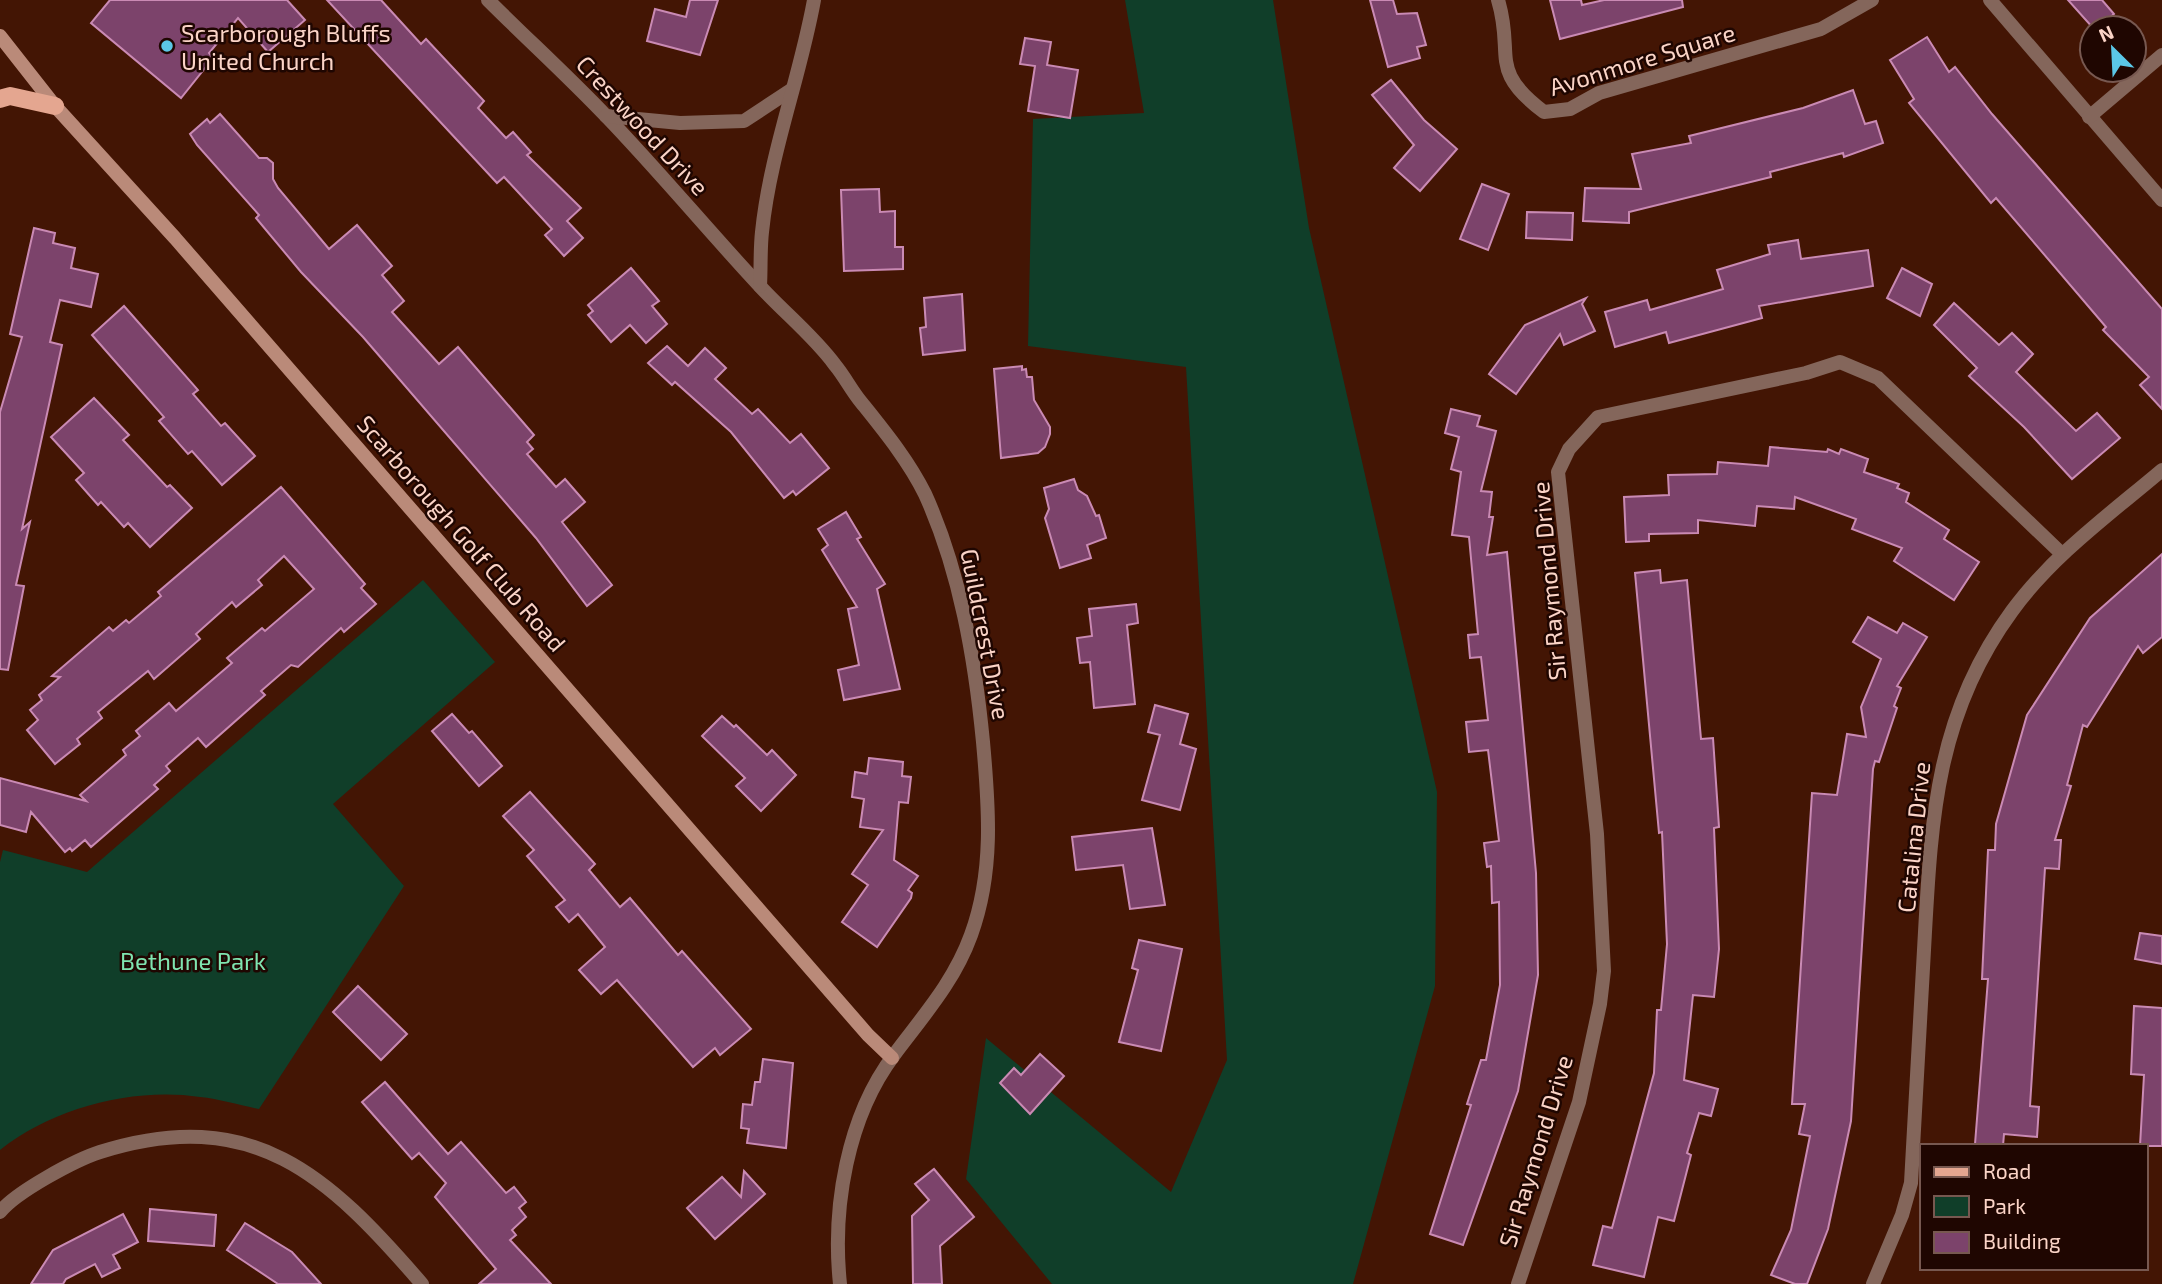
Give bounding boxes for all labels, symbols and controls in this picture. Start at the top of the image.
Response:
north arrow [2078,14,2148,84]
street label: Avonmore Square [1545,17,1739,101]
place label: Scarborough Bluffs United Church [181,18,391,75]
text: N [2095,20,2117,46]
marker: Scarborough Bluffs United Church [159,38,175,54]
street label: Crestwood Drive [571,49,715,201]
street label: Scarborough Golf Club Road [352,409,572,657]
street label: Sir Raymond Drive [1525,480,1571,682]
street label: Guildcrest Drive [955,546,1017,722]
street label: Catalina Drive [1891,760,1935,914]
park label: Bethune Park [120,946,266,975]
street label: Sir Raymond Drive [1492,1051,1578,1251]
legend [1920,1144,2148,1270]
text: Road [1983,1158,2031,1183]
text: Park [1983,1193,2026,1218]
text: Building [1983,1228,2061,1253]

